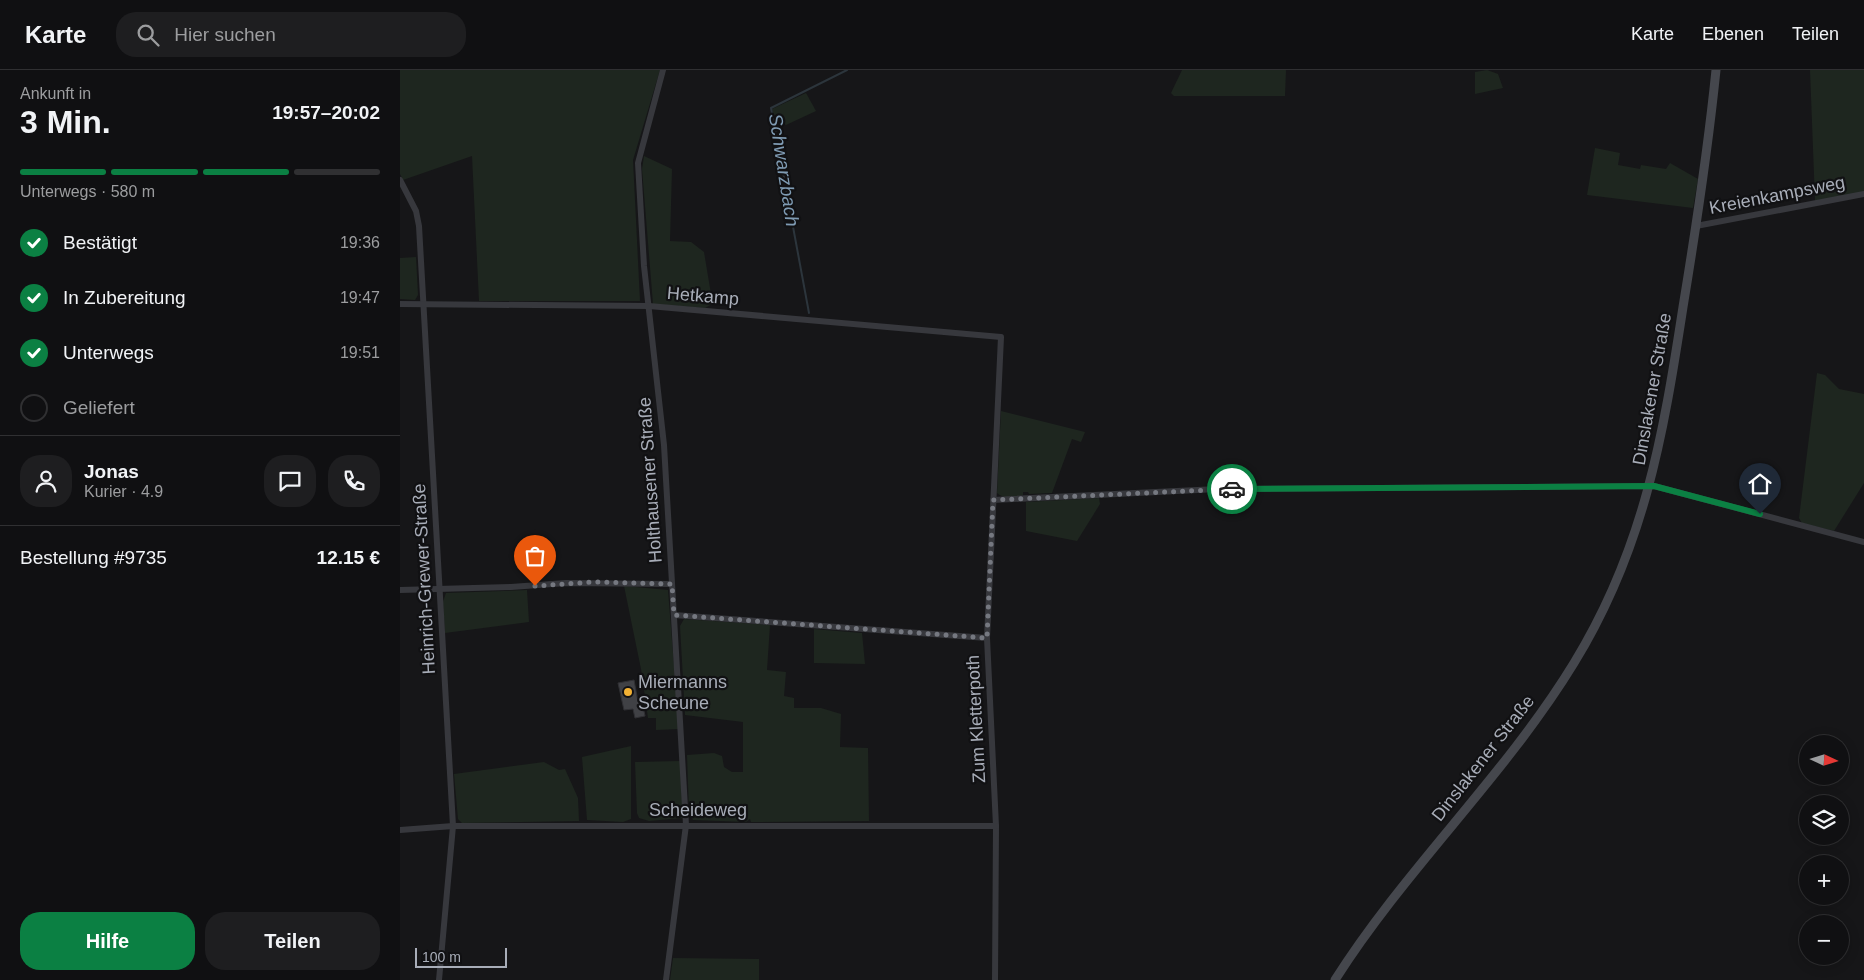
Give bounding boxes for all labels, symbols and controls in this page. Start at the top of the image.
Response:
search box [116,12,466,57]
text: Karte [25,21,86,48]
icon: search [134,21,162,49]
text: Hier suchen [174,24,276,45]
text: Karte [1631,24,1674,44]
text: Ebenen [1702,24,1764,44]
text: Teilen [1792,24,1839,44]
text: Ankunft in [20,85,91,102]
text: 19:57–20:02 [272,102,380,123]
text: 3 Min. [20,104,111,140]
water label: Schwarzbach [765,112,803,228]
street label: Kreienkampsweg [1707,172,1847,218]
text: Unterwegs · 580 m [20,183,155,200]
icon: check [20,229,48,257]
text: Bestätigt [63,232,137,253]
text: 19:36 [340,234,380,251]
street label: Hetkamp [666,283,740,309]
icon: check [20,284,48,312]
text: In Zubereitung [63,287,186,308]
text: 19:47 [340,289,380,306]
street label: Dinslakener Straße [1629,311,1675,467]
icon: check [20,339,48,367]
text: Unterwegs [63,342,154,363]
text: 19:51 [340,344,380,361]
street label: Holthausener Straße [634,396,666,564]
text: Geliefert [63,397,135,418]
button: person [20,455,72,507]
button: chat [264,455,316,507]
button: phone [328,455,380,507]
text: Jonas [84,461,139,482]
pin [1739,463,1781,514]
courier [1207,464,1257,514]
icon: home [1746,470,1774,498]
icon: car [1218,475,1246,503]
text: Kurier · 4.9 [84,483,163,500]
street label: Heinrich-Grewer-Straße [409,483,439,675]
pin [514,535,556,586]
icon: bag [521,542,549,570]
text: Bestellung #9735 [20,547,167,568]
text: 12.15 € [317,547,380,568]
street label: Zum Kletterpoth [963,655,989,783]
place label: Miermanns Scheune [638,672,727,713]
marker: Miermanns Scheune [622,686,634,698]
street label: Dinslakener Straße [1428,691,1538,825]
north arrow [1799,735,1849,785]
map controls [1799,735,1849,965]
button: layers [1799,795,1849,845]
street label: Scheideweg [649,800,747,820]
button: + [1799,855,1849,905]
button: Hilfe [20,912,195,970]
button: Teilen [205,912,380,970]
button: − [1799,915,1849,965]
scale bar [415,945,508,968]
text: 100 m [422,949,461,965]

